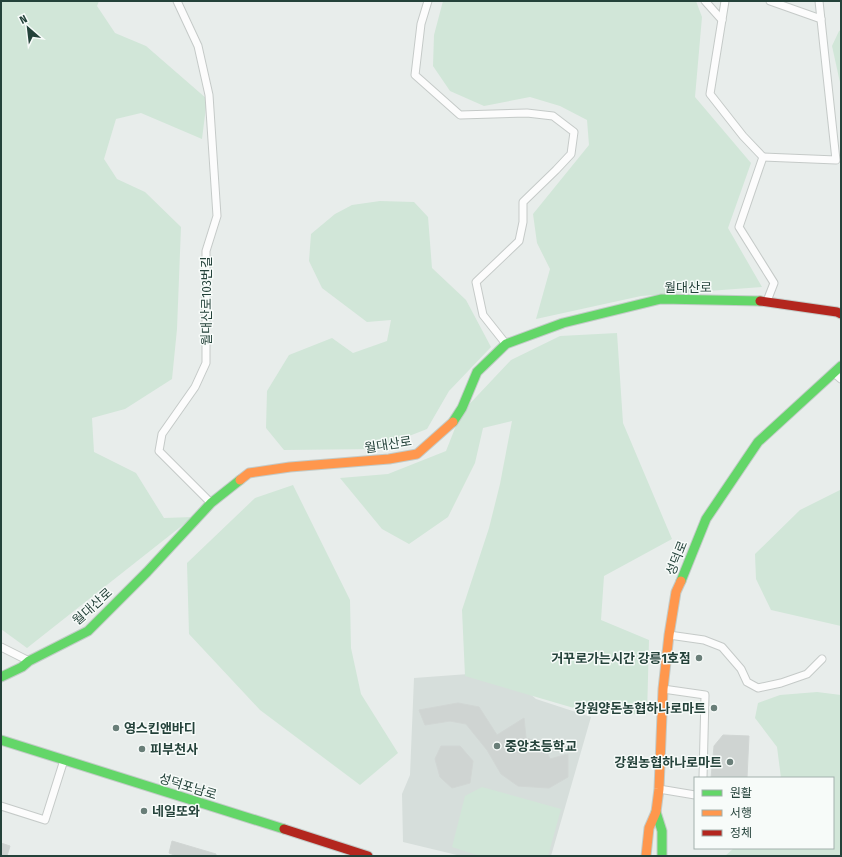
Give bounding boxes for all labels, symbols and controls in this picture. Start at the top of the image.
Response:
north arrow [8,8,48,48]
text: N [18,12,30,27]
street label: 월대산로103번길 [199,256,214,346]
street label: 월대산로 [664,280,712,295]
street label: 월대산로 [363,433,413,456]
street label: 성덕로 [663,539,690,578]
street label: 월대산로 [70,585,115,628]
place label: 거꾸로가는시간 강릉1호점 [551,651,691,666]
marker: 거꾸로가는시간 강릉1호점 [694,653,704,663]
place label: 강원양돈농협하나로마트 [574,701,706,716]
marker: 강원양돈농협하나로마트 [709,703,719,713]
place label: 영스킨앤바디 [124,721,196,736]
marker: 영스킨앤바디 [111,723,121,733]
place label: 중앙초등학교 [505,739,577,754]
marker: 중앙초등학교 [492,741,502,751]
place label: 피부천사 [150,742,198,757]
marker: 피부천사 [137,744,147,754]
place label: 강원농협하나로마트 [614,755,722,770]
marker: 강원농협하나로마트 [725,757,735,767]
street label: 성덕포남로 [157,771,219,802]
legend [694,777,834,849]
text: 원활 [730,786,752,800]
place label: 네일또와 [152,804,200,819]
marker: 네일또와 [139,806,149,816]
text: 서행 [730,806,752,820]
text: 정체 [730,826,752,840]

